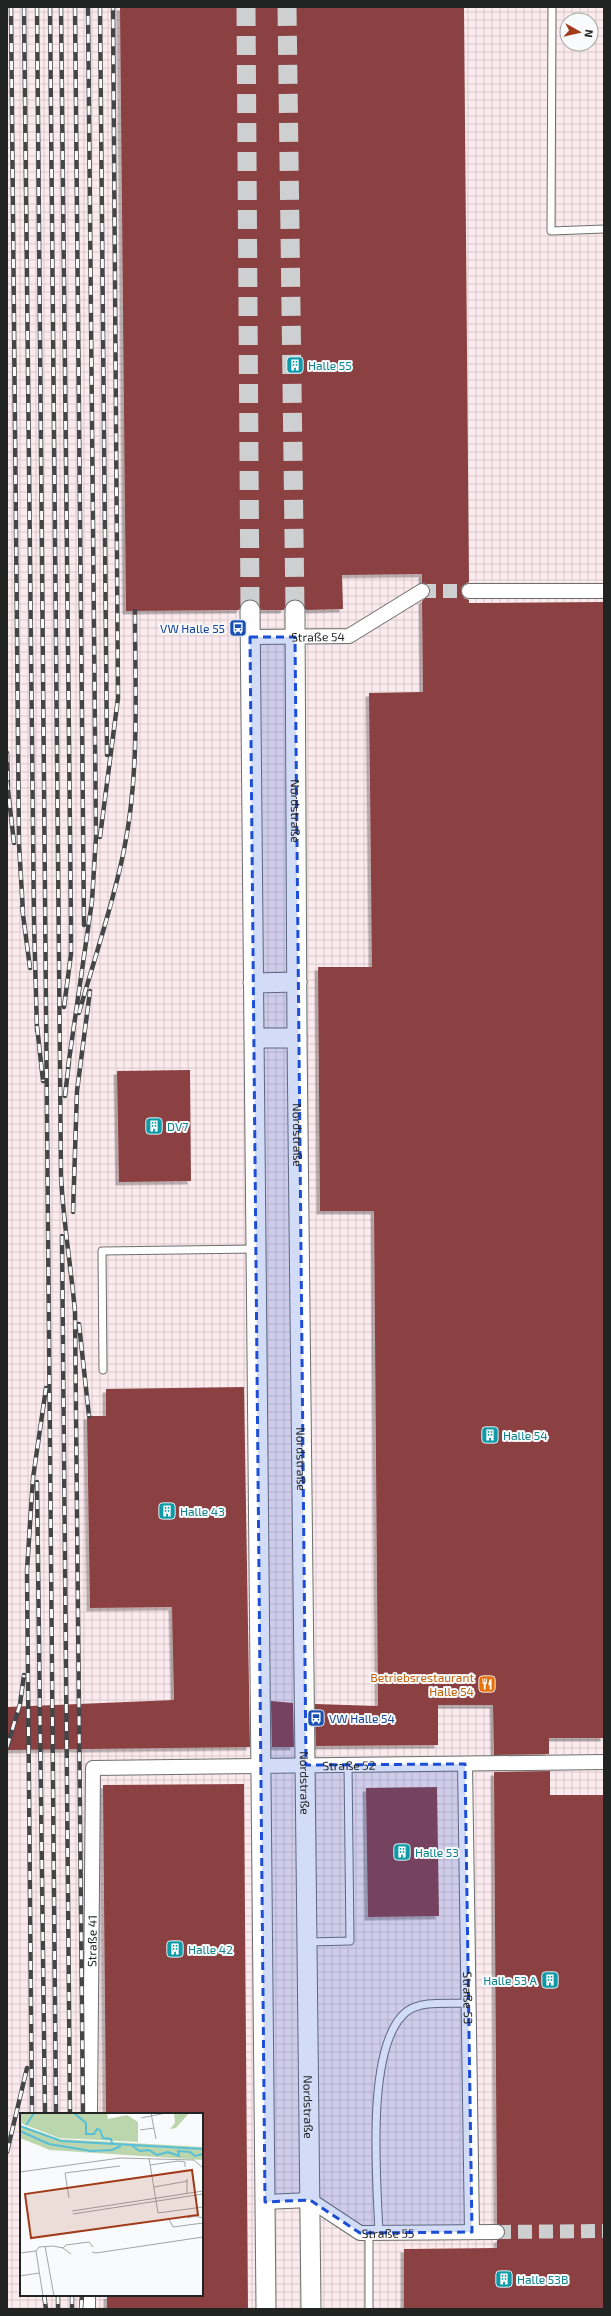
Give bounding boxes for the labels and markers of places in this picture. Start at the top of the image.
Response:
building icon: Halle 55 [285,355,305,375]
place label: Halle 55 [308,358,352,372]
bus stop icon: VW Halle 55 [228,618,248,638]
place label: VW Halle 55 [160,621,225,635]
building icon: DV7 [144,1116,164,1136]
place label: DV7 [167,1119,188,1133]
building icon: Halle 54 [480,1425,500,1445]
place label: Halle 54 [503,1428,548,1442]
building icon: Halle 43 [157,1501,177,1521]
place label: Halle 43 [180,1504,225,1518]
place label: Betriebsrestaurant Halle 54 [370,1670,474,1698]
restaurant icon: Betriebsrestaurant Halle 54 [477,1674,497,1694]
bus stop icon: VW Halle 54 [306,1708,326,1728]
place label: VW Halle 54 [329,1711,395,1725]
building icon: Halle 53 [392,1842,412,1862]
place label: Halle 53 [415,1845,459,1859]
building icon: Halle 42 [165,1939,185,1959]
place label: Halle 42 [188,1942,233,1956]
building icon: Halle 53 A [540,1970,560,1990]
place label: Halle 53 A [483,1973,538,1987]
building icon: Halle 53B [494,2269,514,2289]
place label: Halle 53B [517,2272,568,2286]

